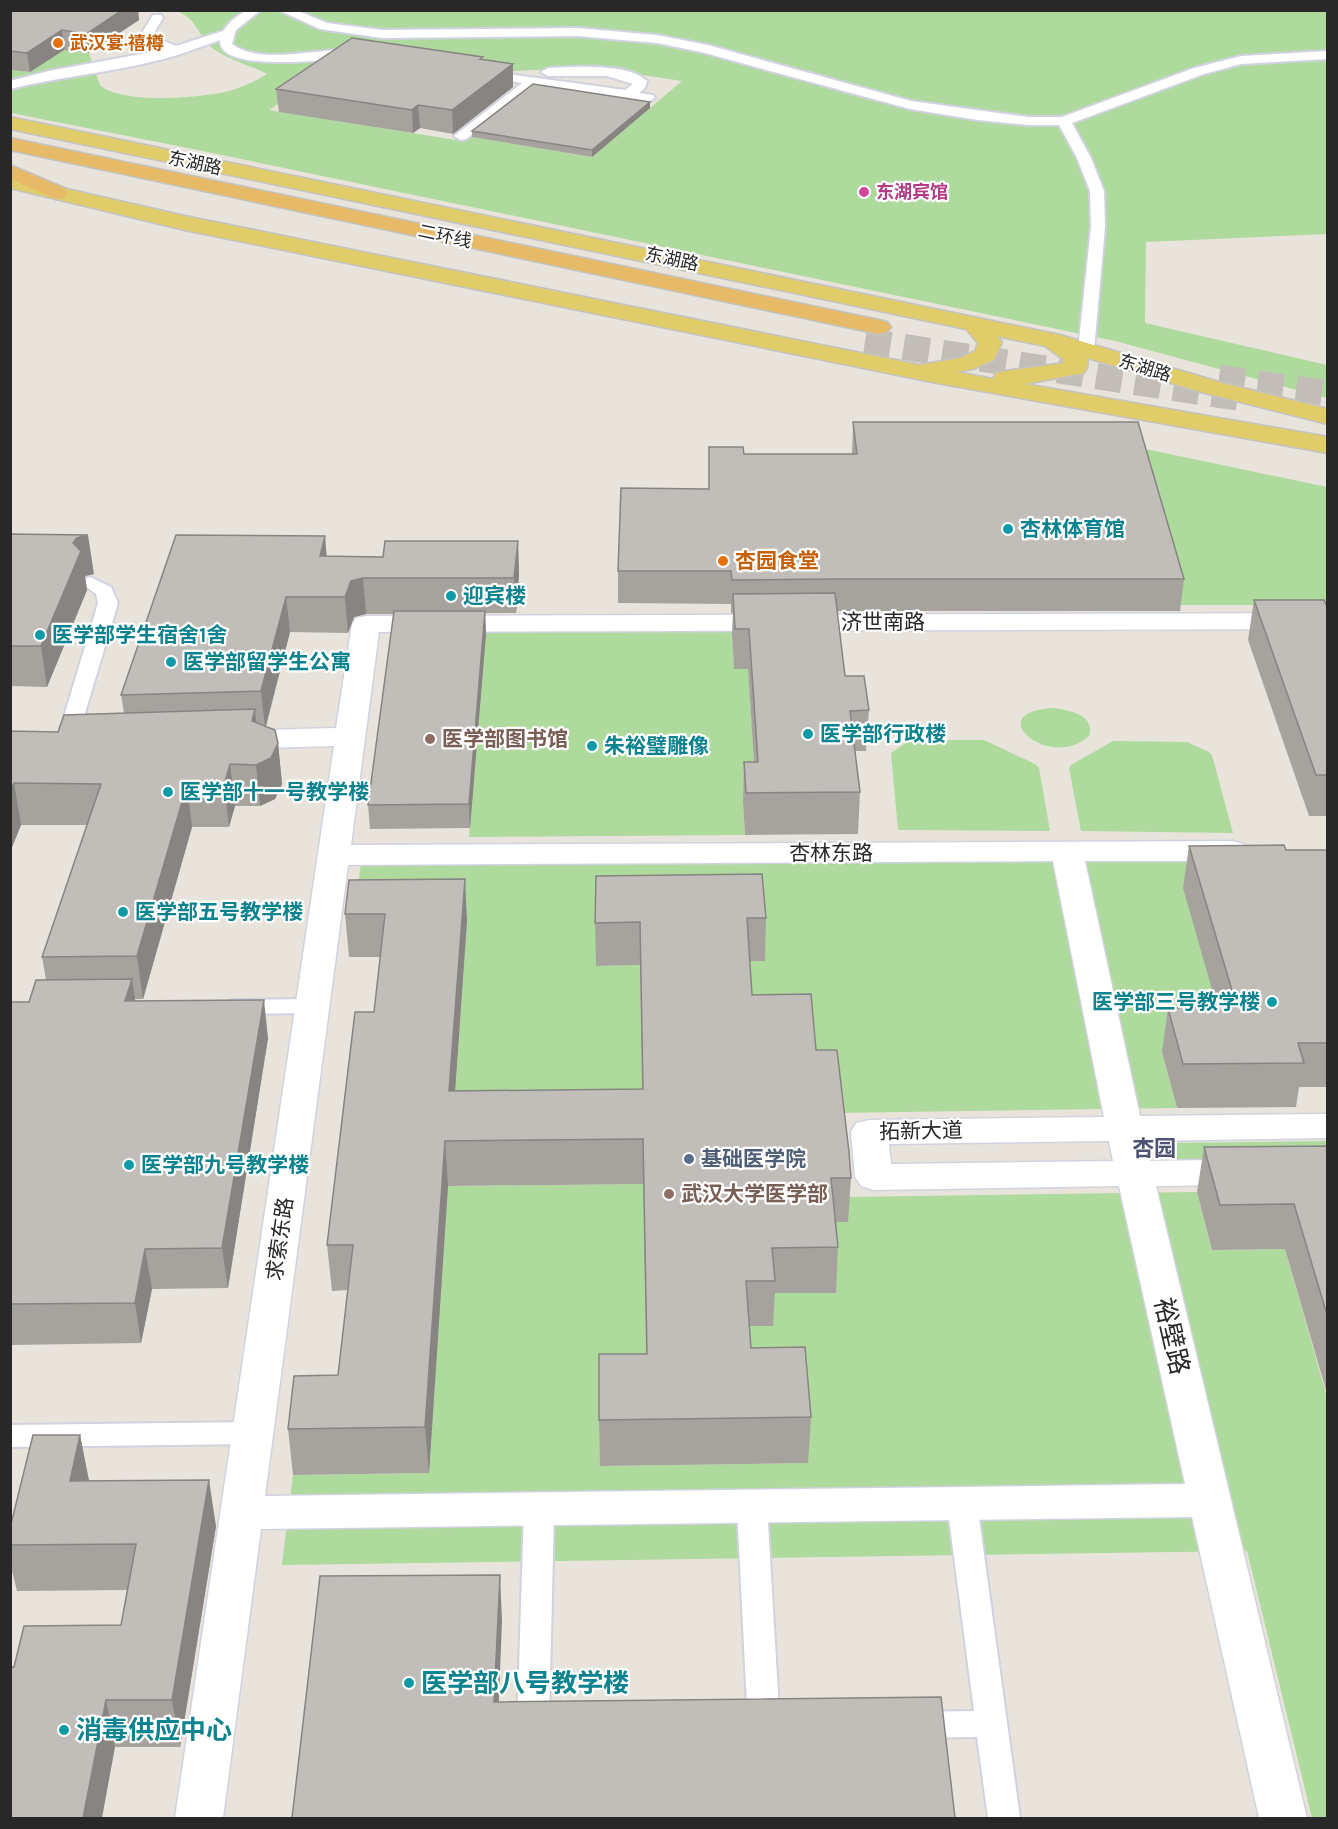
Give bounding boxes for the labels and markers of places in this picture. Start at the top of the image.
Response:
place label: 武汉宴·禧樽 [70,32,164,54]
marker: 武汉宴·禧樽 [51,36,65,50]
place label: 东湖宾馆 [876,181,948,203]
marker: 东湖宾馆 [857,185,871,199]
place label: 杏林体育馆 [1020,517,1125,541]
marker: 杏林体育馆 [1001,522,1015,536]
place label: 杏园食堂 [735,549,819,573]
marker: 杏园食堂 [716,554,730,568]
place label: 迎宾楼 [463,584,526,608]
marker: 迎宾楼 [444,589,458,603]
place label: 医学部学生宿舍1舍 [52,623,228,647]
marker: 医学部学生宿舍1舍 [33,628,47,642]
place label: 医学部留学生公寓 [183,650,351,674]
marker: 医学部留学生公寓 [164,655,178,669]
place label: 医学部行政楼 [820,722,946,746]
place label: 医学部图书馆 [442,727,568,751]
marker: 医学部行政楼 [801,727,815,741]
marker: 医学部图书馆 [423,732,437,746]
place label: 朱裕璧雕像 [604,734,709,758]
marker: 朱裕璧雕像 [585,739,599,753]
place label: 医学部十一号教学楼 [180,780,369,804]
marker: 医学部十一号教学楼 [161,785,175,799]
place label: 医学部五号教学楼 [135,900,303,924]
marker: 医学部五号教学楼 [116,905,130,919]
place label: 医学部三号教学楼 [1092,990,1260,1014]
marker: 医学部三号教学楼 [1265,995,1279,1009]
place label: 基础医学院 [701,1147,806,1171]
marker: 基础医学院 [682,1152,696,1166]
place label: 医学部九号教学楼 [141,1153,309,1177]
marker: 医学部九号教学楼 [122,1158,136,1172]
place label: 武汉大学医学部 [681,1182,828,1206]
marker: 武汉大学医学部 [662,1187,676,1201]
place label: 医学部八号教学楼 [421,1668,629,1699]
marker: 医学部八号教学楼 [402,1676,416,1690]
place label: 消毒供应中心 [76,1715,232,1746]
marker: 消毒供应中心 [57,1723,71,1737]

